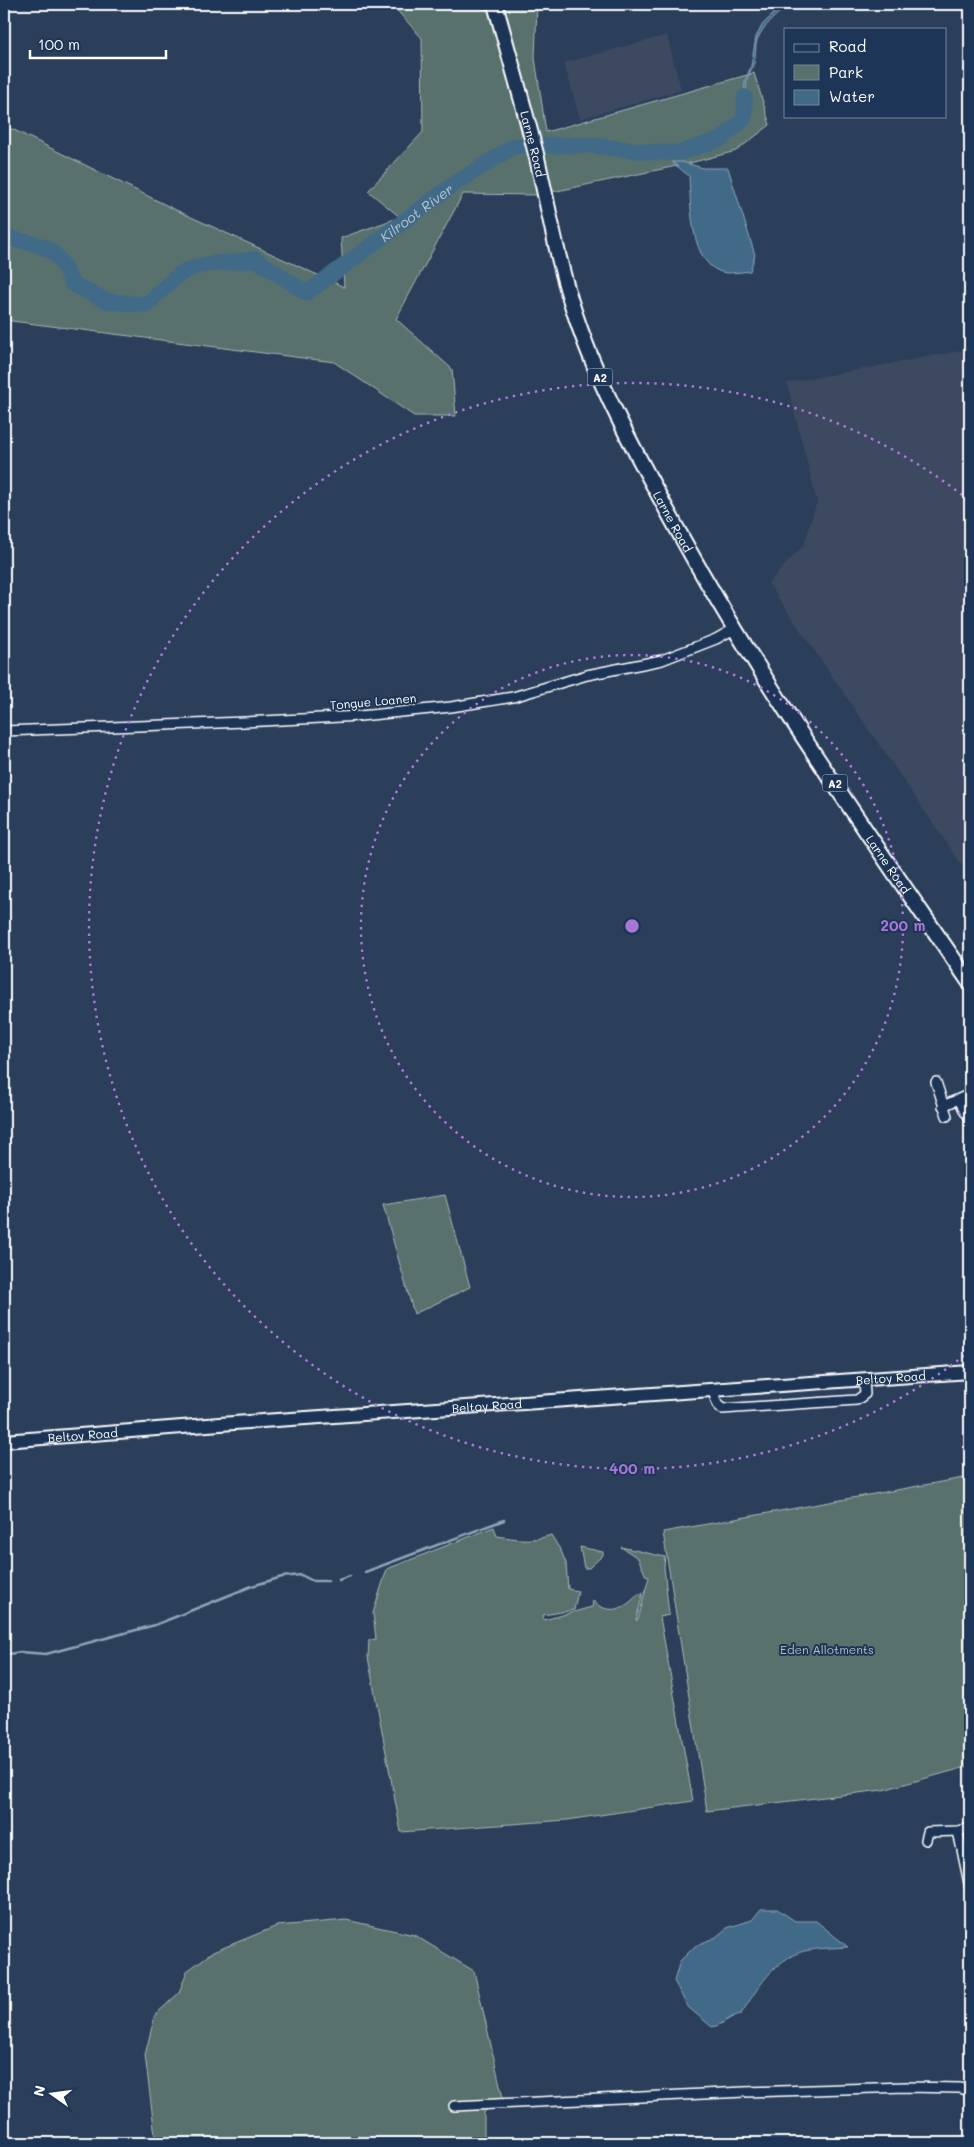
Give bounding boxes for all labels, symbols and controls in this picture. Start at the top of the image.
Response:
scale bar [30,28,166,60]
legend [784,28,946,118]
text: 100 m [38,34,80,54]
text: Road [829,36,866,56]
text: Park [829,62,863,82]
text: Water [829,86,875,106]
street label: Larne Road [517,109,549,179]
water label: Kilroot River [376,179,457,246]
road number: A2 [588,368,612,386]
street label: Larne Road [650,488,697,555]
street label: Tongue Loanen [329,689,417,713]
road number: A2 [822,774,848,791]
street label: Larne Road [863,832,914,897]
text: 200 m [881,915,926,935]
centre of rings [623,917,641,935]
street label: Beltoy Road [855,1367,927,1388]
street label: Beltoy Road [451,1395,523,1416]
street label: Beltoy Road [47,1424,119,1446]
text: 400 m [609,1458,655,1478]
park label: Eden Allotments [780,1641,874,1657]
north arrow [28,2070,78,2120]
text: N [28,2083,49,2098]

